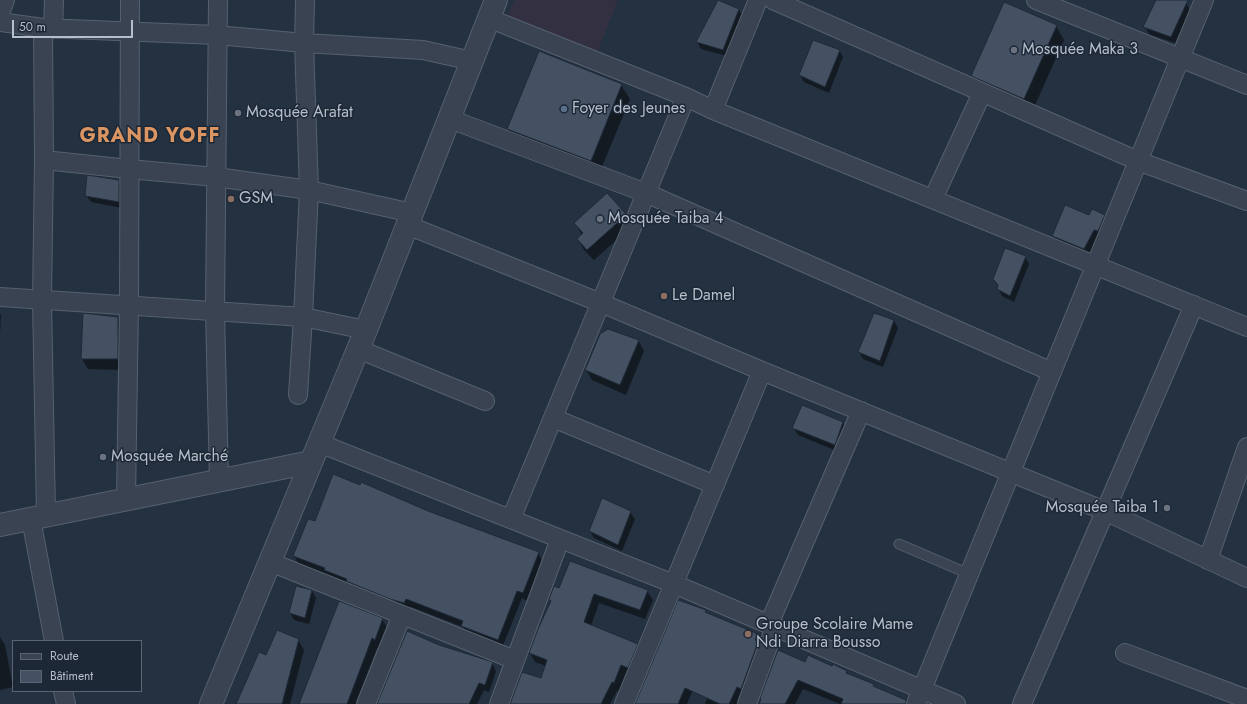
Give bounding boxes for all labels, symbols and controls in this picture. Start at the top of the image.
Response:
scale bar [14,12,135,38]
text: 50 m [19,18,46,36]
place label: Mosquée Maka 3 [1022,40,1138,60]
marker: Mosquée Maka 3 [1009,45,1019,55]
place label: Foyer des Jeunes [572,99,686,119]
place label: Mosquée Arafat [246,103,353,123]
marker: Foyer des Jeunes [559,104,569,114]
marker: Mosquée Arafat [233,108,243,118]
district label: GRAND YOFF [79,125,221,149]
place label: GSM [239,189,273,209]
marker: GSM [226,194,236,204]
place label: Mosquée Taiba 4 [608,209,724,229]
marker: Mosquée Taiba 4 [595,214,605,224]
place label: Le Damel [672,286,735,306]
marker: Le Damel [659,291,669,301]
place label: Mosquée Marché [111,447,228,467]
marker: Mosquée Marché [98,452,108,462]
place label: Mosquée Taiba 1 [1046,498,1159,518]
marker: Mosquée Taiba 1 [1162,503,1172,513]
place label: Groupe Scolaire Mame Ndi Diarra Bousso [756,615,913,653]
marker: Groupe Scolaire Mame Ndi Diarra Bousso [743,629,753,639]
legend [12,640,142,692]
text: Route [50,647,79,665]
text: Bâtiment [50,667,93,685]

